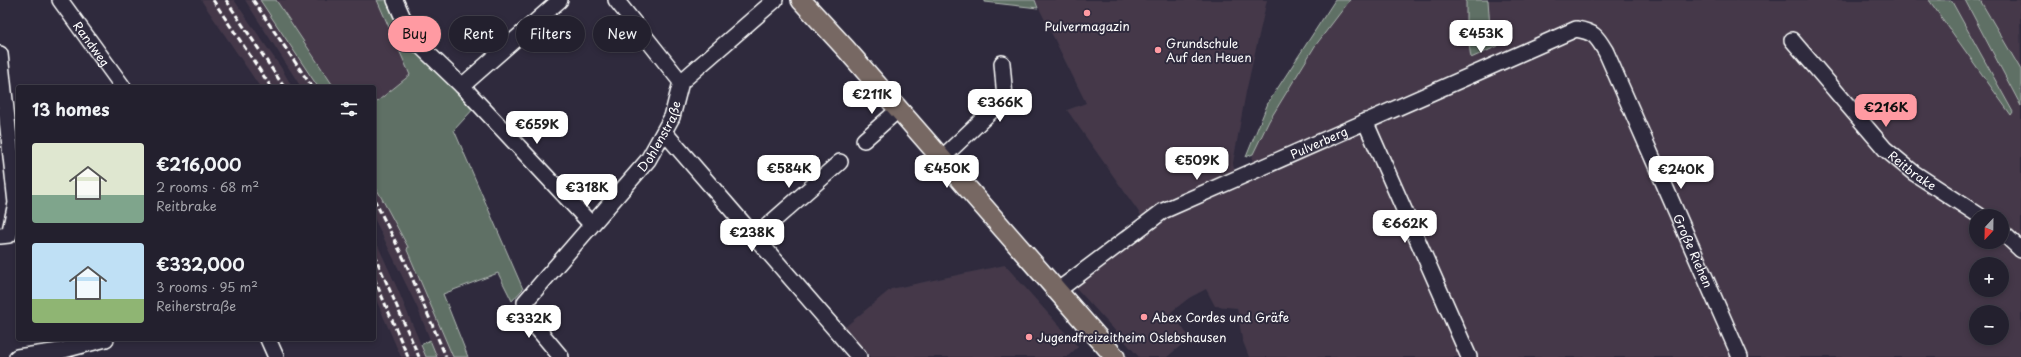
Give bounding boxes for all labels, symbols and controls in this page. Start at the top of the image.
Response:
marker: Pulvermagazin [1082,8,1092,18]
chip: Buy [388,16,441,52]
chip: Rent [449,16,508,52]
chip: Filters [516,16,585,52]
chip: New [593,16,651,52]
street label: Randweg [69,17,114,70]
place label: Pulvermagazin [1044,17,1130,35]
pin: €453K [1453,20,1509,54]
text: €453K [1459,23,1504,42]
place label: Grundschule Auf den Heuen [1166,34,1252,66]
marker: Grundschule Auf den Heuen [1153,45,1163,55]
pin: €211K [844,81,900,115]
text: €211K [852,84,892,103]
pin: €366K [972,89,1028,123]
text: €366K [977,92,1023,111]
pin: €216K [1858,94,1914,128]
text: 13 homes [32,96,109,122]
text: €216K [1864,97,1908,116]
icon: filters [338,98,360,120]
street label: Dohlenstraße [633,99,685,176]
pin: €659K [509,111,565,145]
text: €659K [515,114,559,133]
street label: Pulverberg [1287,122,1350,163]
street label: Reitbrake [1884,146,1940,194]
pin: €509K [1169,147,1225,181]
text: €509K [1174,150,1220,169]
text: €216,000 [156,151,242,177]
pin: €584K [761,155,817,189]
pin: €450K [919,155,975,189]
pin: €240K [1653,156,1709,190]
text: €584K [766,158,812,177]
text: €450K [924,158,970,177]
icon: home [64,159,112,207]
text: €240K [1658,159,1704,178]
pin: €318K [559,174,615,208]
text: 2 rooms · 68 m² [156,177,259,196]
text: €318K [565,177,609,196]
text: Reitbrake [156,196,217,215]
north arrow [1969,209,2009,249]
map controls [1969,209,2009,345]
pin: €662K [1377,210,1433,244]
street label: Große Riehen [1669,211,1717,291]
text: €662K [1382,213,1428,232]
pin: €238K [724,219,780,253]
text: €238K [729,222,775,241]
text: €332,000 [156,251,245,277]
button: + [1969,257,2009,297]
icon: home [64,259,112,307]
text: 3 rooms · 95 m² [156,277,258,296]
text: Reiherstraße [156,296,236,315]
pin: €332K [501,305,557,339]
button: − [1969,305,2009,345]
text: €332K [506,308,552,327]
place label: Abex Cordes und Gräfe [1152,308,1290,326]
marker: Abex Cordes und Gräfe [1139,312,1149,322]
place label: Jugendfreizeitheim Oslebshausen [1037,328,1226,346]
marker: Jugendfreizeitheim Oslebshausen [1024,332,1034,342]

